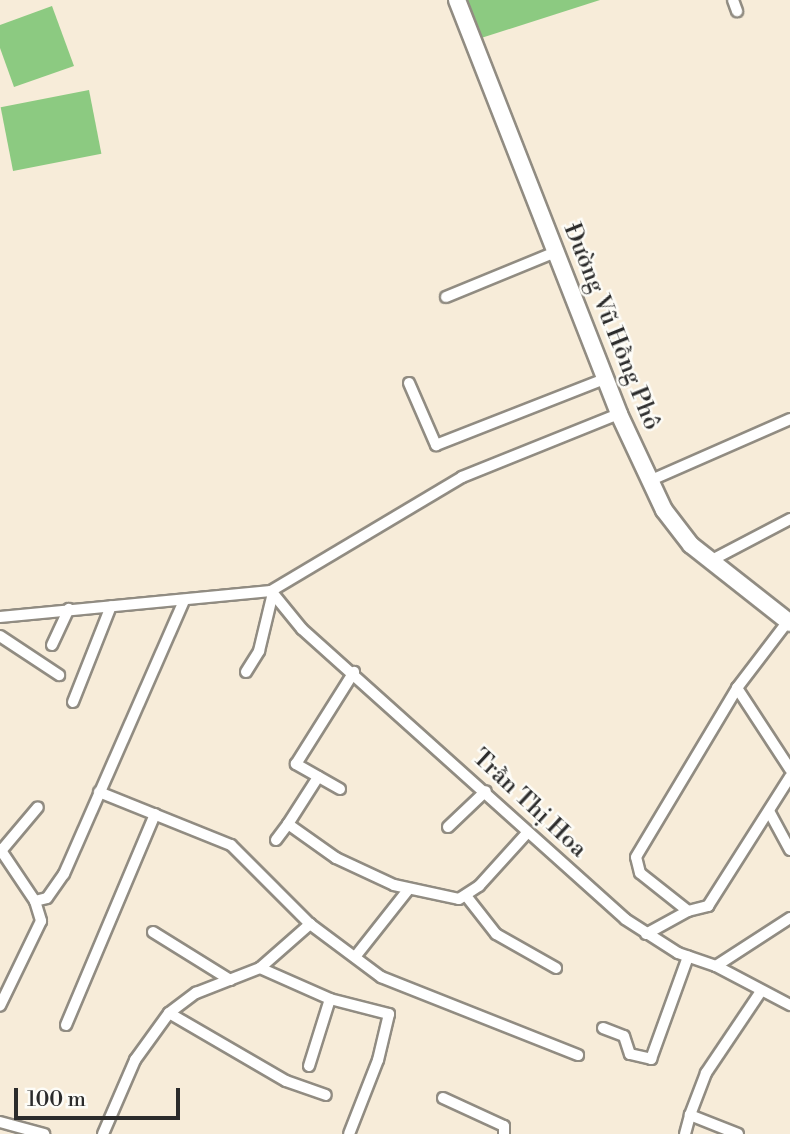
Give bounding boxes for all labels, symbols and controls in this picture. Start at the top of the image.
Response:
street label: Đường Vũ Hồng Phô [556,219,666,435]
street label: Trần Thị Hoa [466,744,592,864]
scale bar [18,1074,184,1118]
text: 100 m [27,1087,86,1113]

